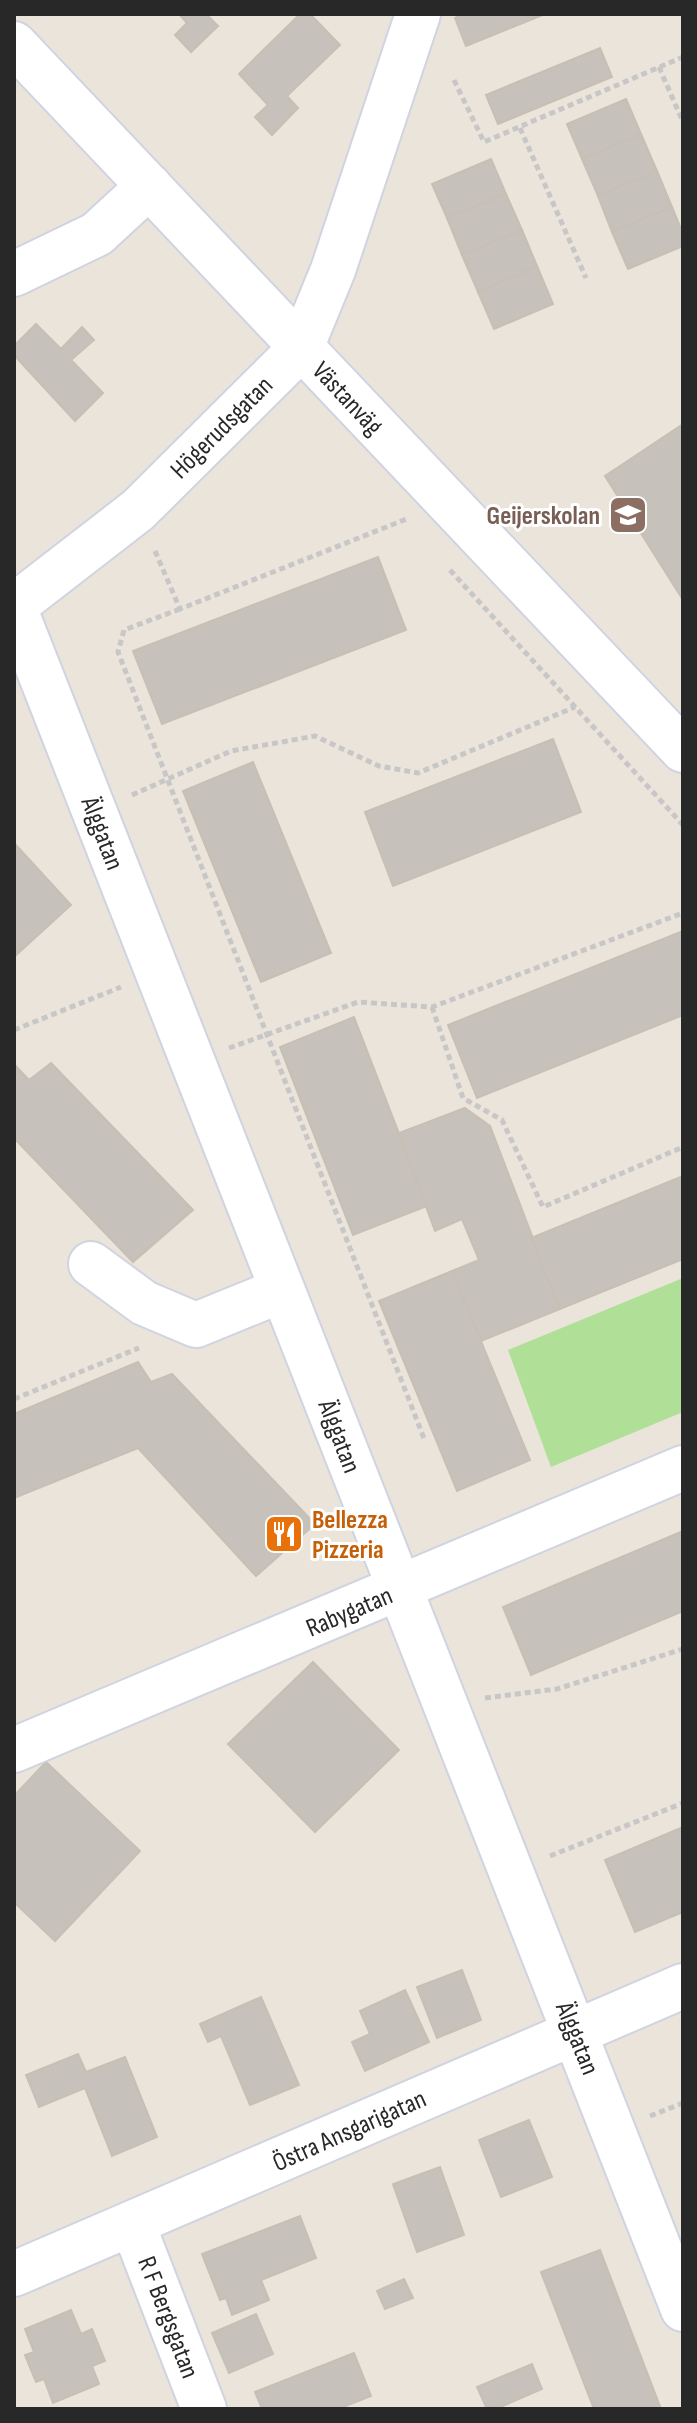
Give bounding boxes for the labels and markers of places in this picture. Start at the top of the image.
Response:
school or university icon: Geijerskolan [607,494,649,536]
place label: Geijerskolan [487,501,600,532]
place label: Bellezza Pizzeria [312,1505,388,1566]
restaurant icon: Bellezza Pizzeria [263,1513,305,1555]

